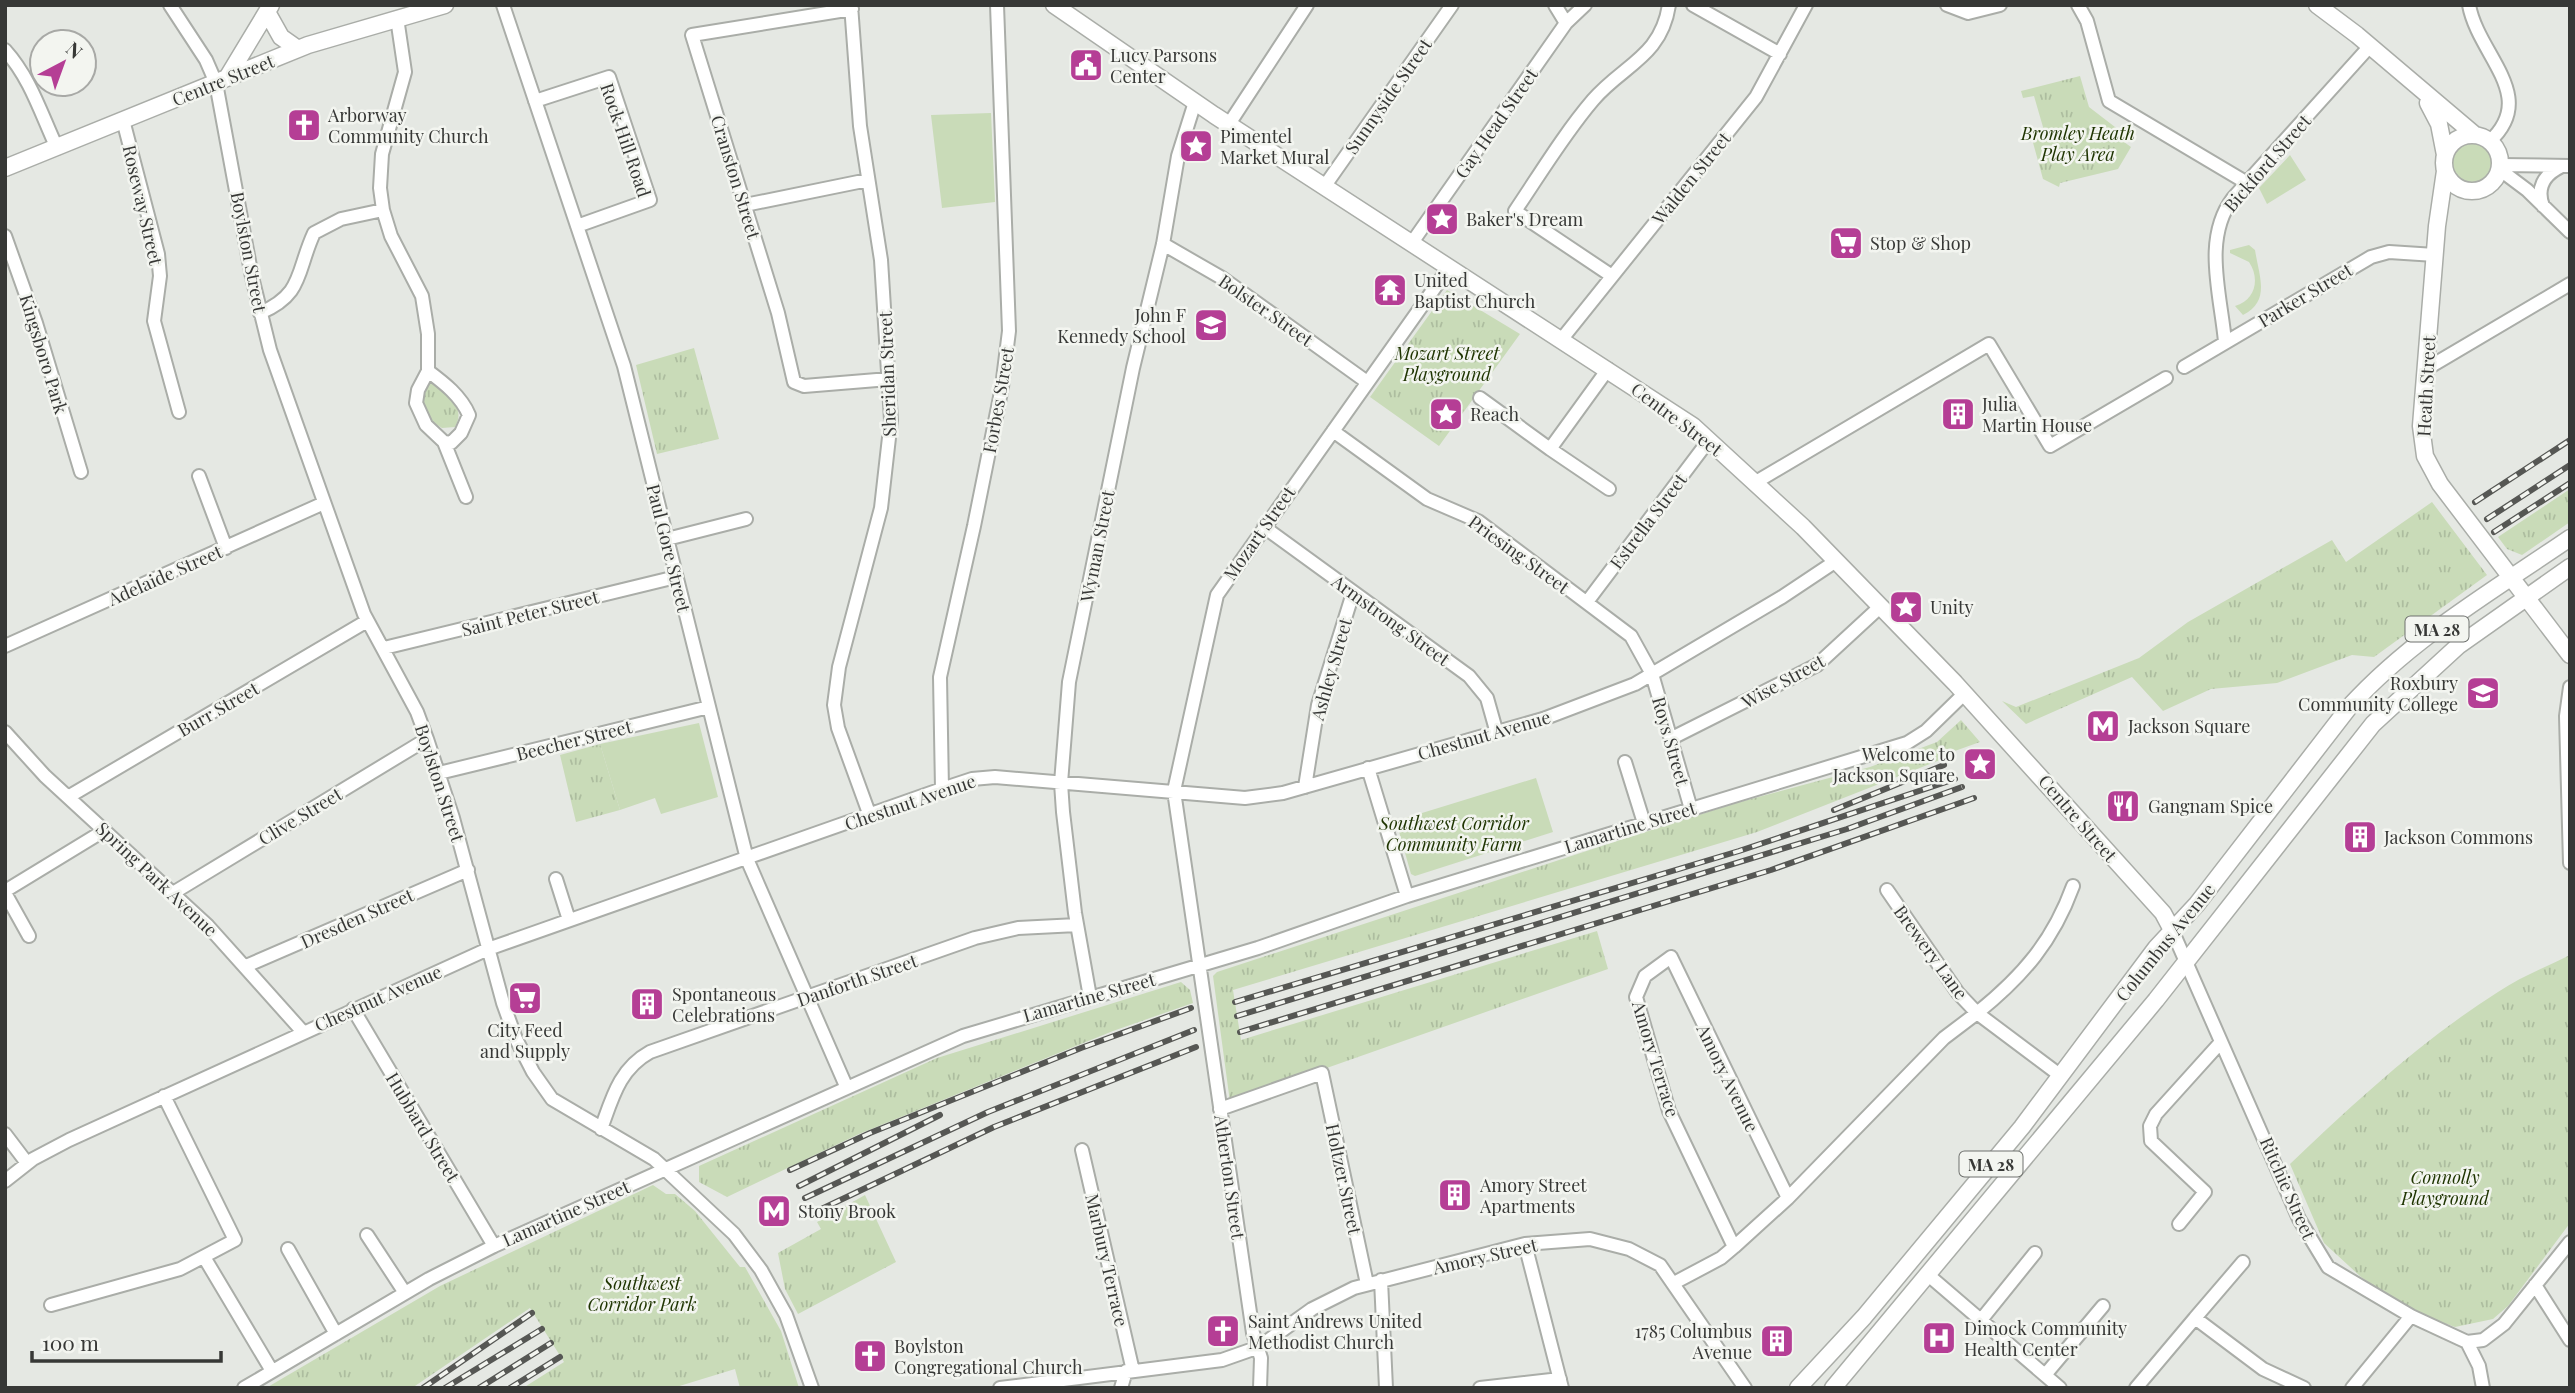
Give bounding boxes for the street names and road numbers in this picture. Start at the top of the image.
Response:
street label: Sunnyside Street [1339,33,1437,159]
street label: Centre Street [168,48,278,111]
street label: Gay Head Street [1449,63,1543,183]
street label: Rock Hill Road [595,80,657,201]
street label: Bickford Street [2218,109,2316,217]
street label: Cranston Street [706,112,766,242]
street label: Walden Street [1646,126,1736,230]
street label: Roseway Street [118,143,169,268]
street label: Boylston Street [226,190,273,315]
street label: Parker Street [2253,257,2357,333]
street label: Bolster Street [1214,269,1318,352]
street label: Kingsboro Park [14,291,74,417]
street label: Sheridan Street [873,310,901,437]
street label: Heath Street [2411,334,2441,437]
street label: Forbes Street [977,344,1019,455]
street label: Centre Street [1627,377,1728,462]
street label: Estrella Street [1604,468,1692,574]
street label: Paul Gore Street [641,481,697,615]
street label: Mozart Street [1218,481,1301,585]
street label: Wyman Street [1074,487,1120,605]
street label: Priesing Street [1464,509,1575,599]
street label: Adelaide Street [103,539,226,611]
street label: Armstrong Street [1326,569,1455,671]
street label: Saint Peter Street [459,584,602,642]
street label: Ashley Street [1305,614,1357,724]
road number: MA 28 [2406,616,2468,642]
street label: Wise Street [1736,648,1829,714]
street label: Burr Street [173,676,264,742]
street label: Roys Street [1647,694,1695,789]
street label: Chestnut Avenue [1415,705,1553,765]
street label: Beecher Street [514,714,635,766]
street label: Boylston Street [410,721,471,846]
street label: Chestnut Avenue [841,768,979,836]
street label: Centre Street [2033,769,2123,867]
street label: Clive Street [254,781,347,850]
street label: Lamartine Street [1561,795,1700,858]
street label: Spring Park Avenue [91,816,223,942]
street label: Columbus Avenue [2110,878,2220,1006]
street label: Dresden Street [297,882,418,954]
street label: Brewery Lane [1889,900,1973,1004]
street label: Danforth Street [794,948,921,1012]
street label: Chestnut Avenue [311,959,445,1037]
street label: Lamartine Street [1020,966,1159,1027]
street label: Amory Terrace [1627,997,1685,1120]
street label: Amory Avenue [1691,1019,1764,1136]
street label: Hubbard Street [381,1068,466,1187]
street label: Atherton Street [1209,1112,1251,1241]
street label: Holtzer Street [1321,1121,1368,1237]
street label: Ritchie Street [2255,1133,2322,1244]
road number: MA 28 [1960,1152,2022,1176]
street label: Lamartine Street [499,1174,634,1252]
street label: Marbury Terrace [1080,1191,1134,1329]
street label: Amory Street [1429,1232,1540,1280]

